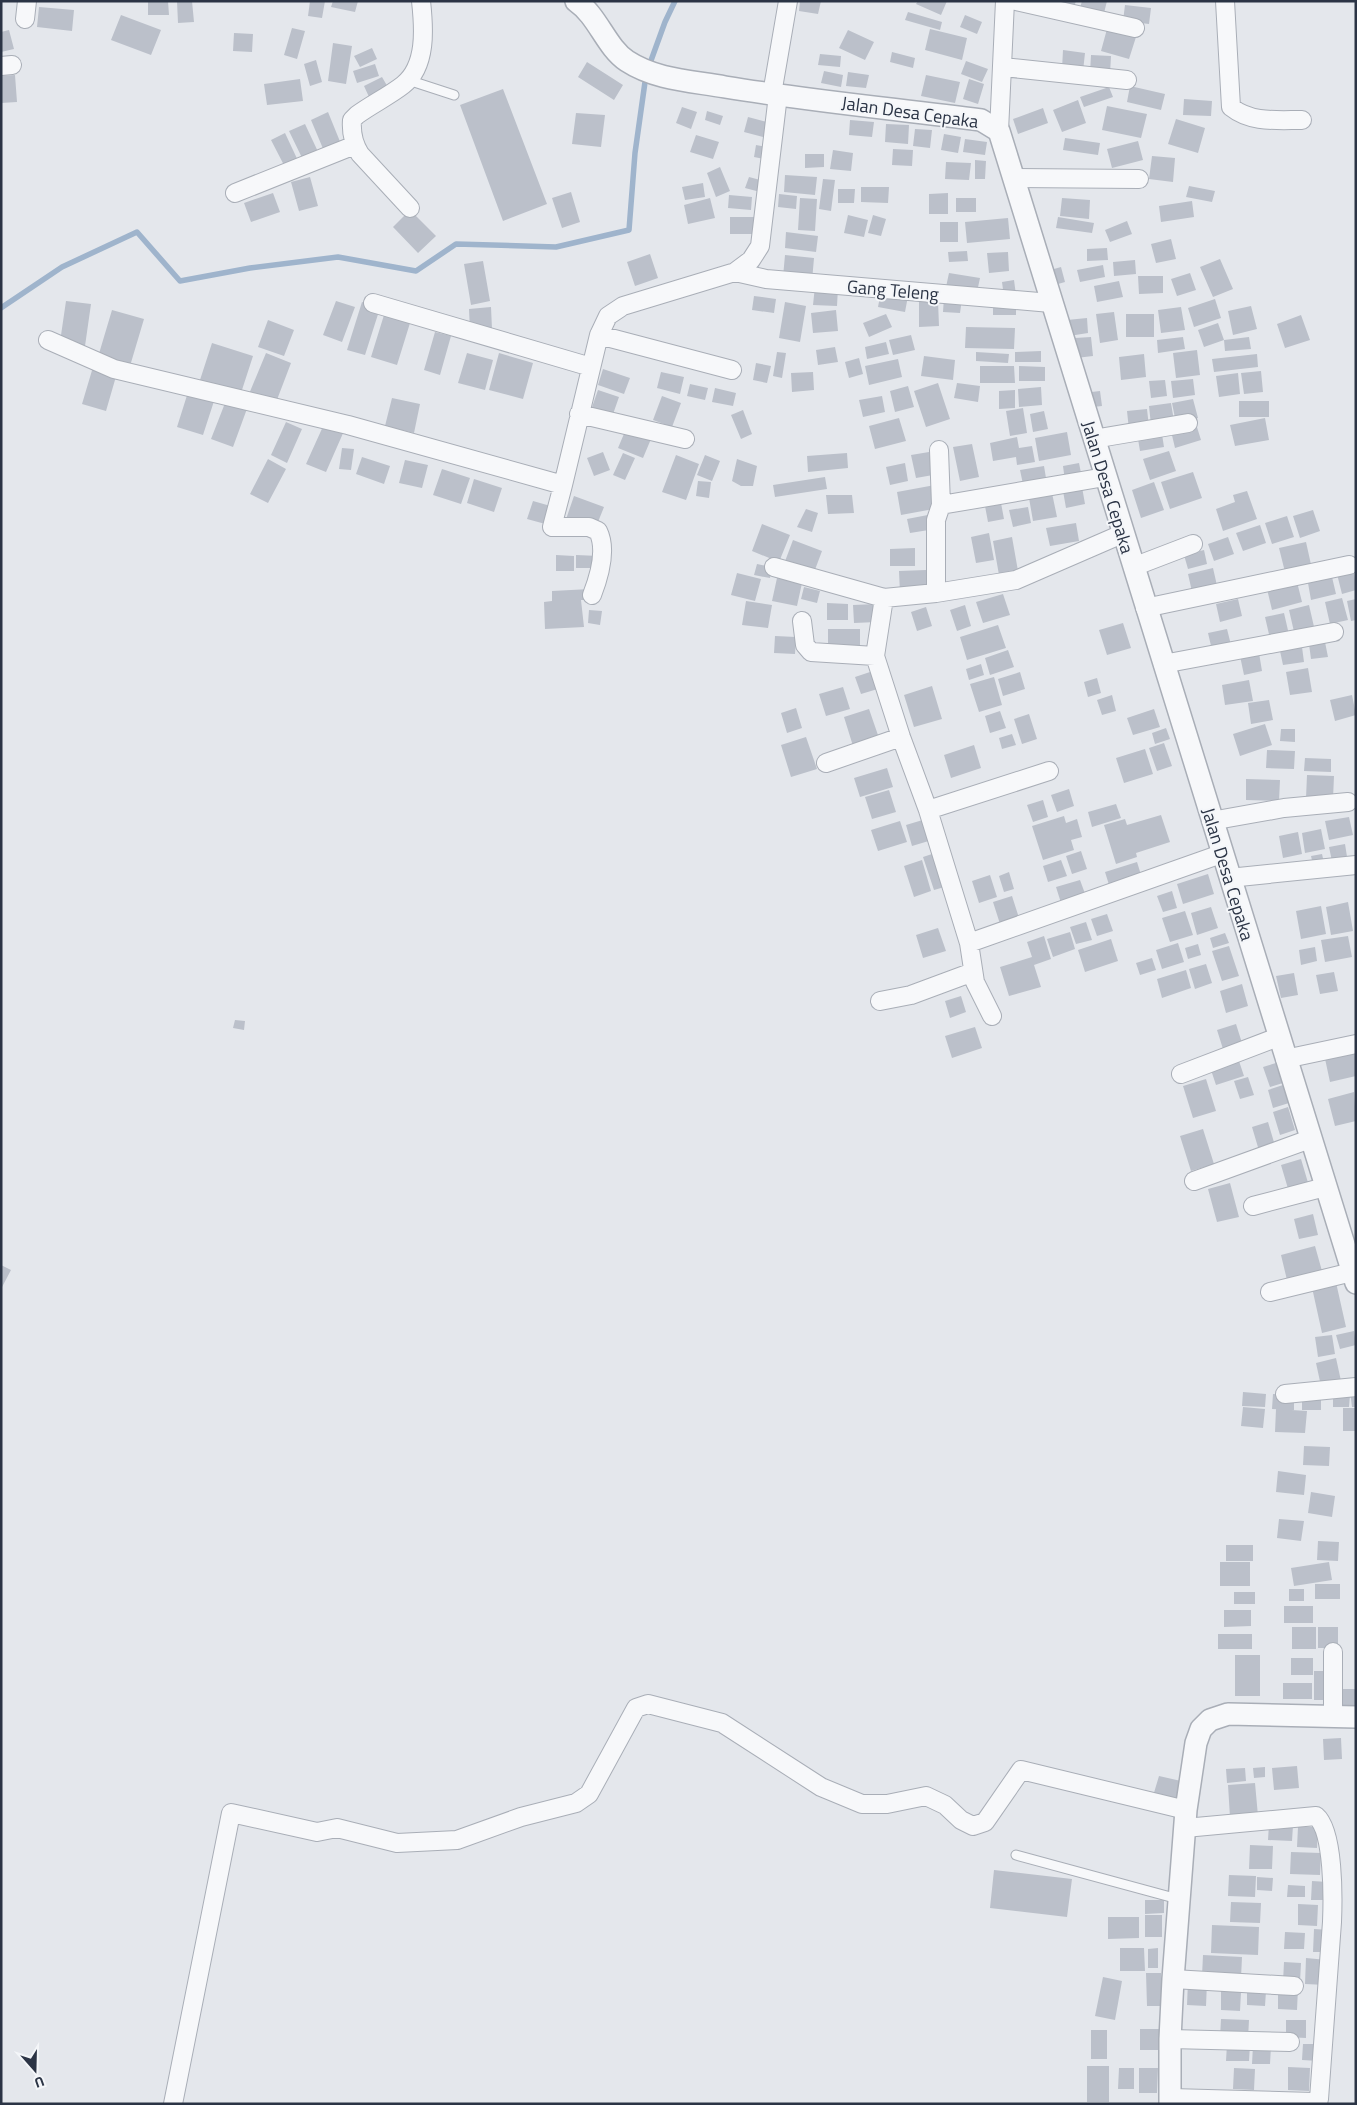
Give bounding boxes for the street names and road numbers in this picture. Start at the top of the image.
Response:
street label: Jalan Desa Cepaka [840,89,980,135]
street label: Gang Teleng [846,273,940,307]
street label: Jalan Desa Cepaka [1075,417,1141,557]
street label: Jalan Desa Cepaka [1195,804,1261,944]

